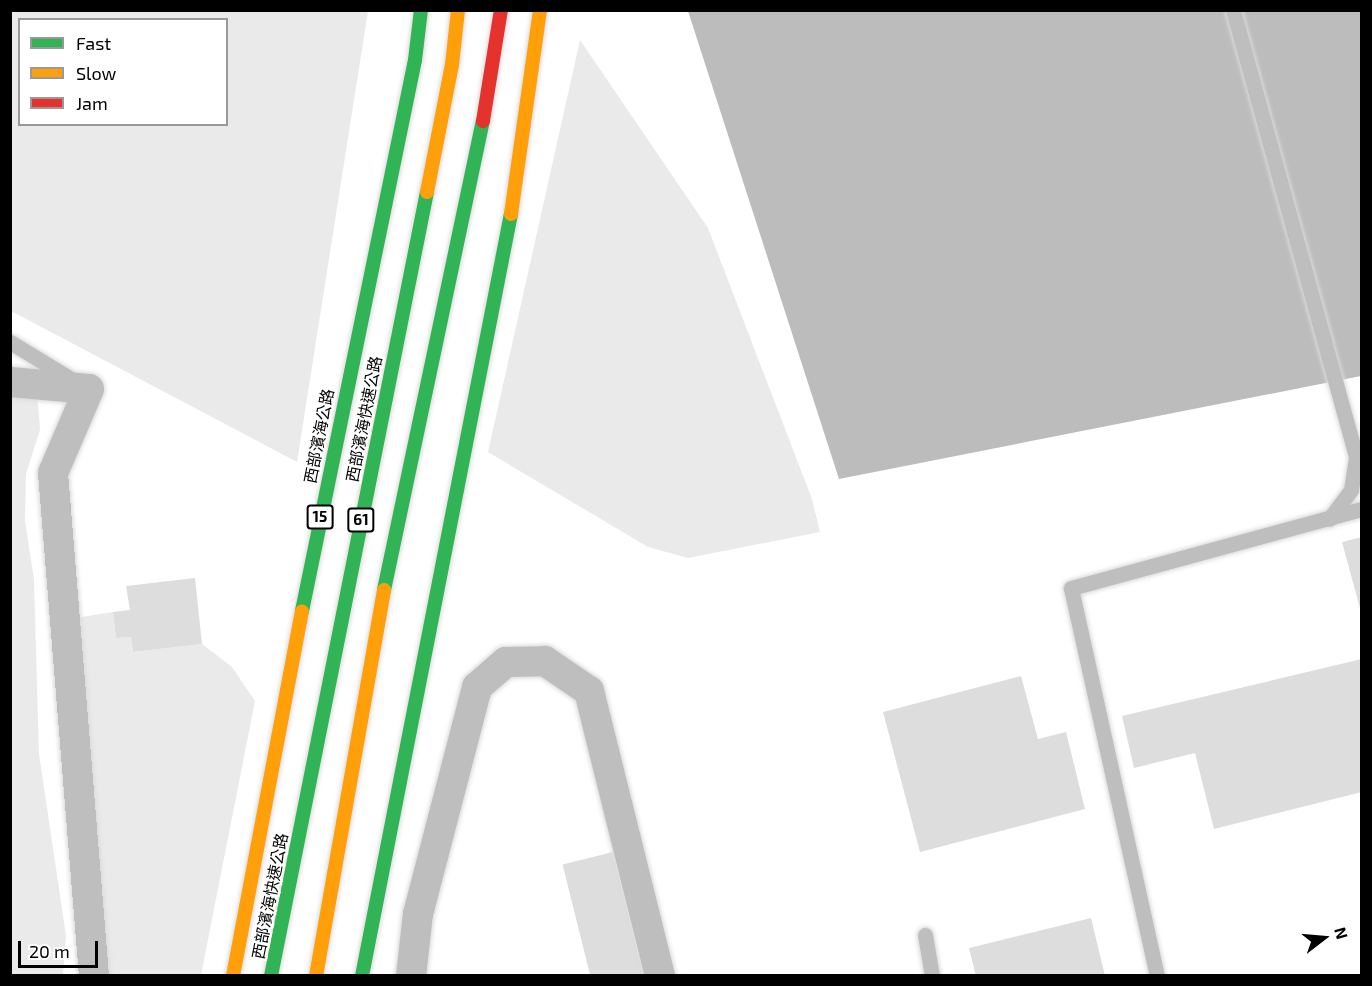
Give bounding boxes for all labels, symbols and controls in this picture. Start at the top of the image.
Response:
legend [18,18,228,126]
text: Fast [76,32,111,54]
text: Slow [76,62,116,84]
text: Jam [76,92,108,114]
street label: 西部濱海快速公路 [342,354,386,484]
street label: 西部濱海公路 [300,387,338,485]
road number: 15 [306,505,334,529]
road number: 61 [346,508,376,532]
street label: 西部濱海快速公路 [248,831,292,961]
north arrow [1294,908,1354,968]
text: N [1331,925,1353,941]
scale bar [21,929,100,967]
text: 20 m [29,940,70,962]

